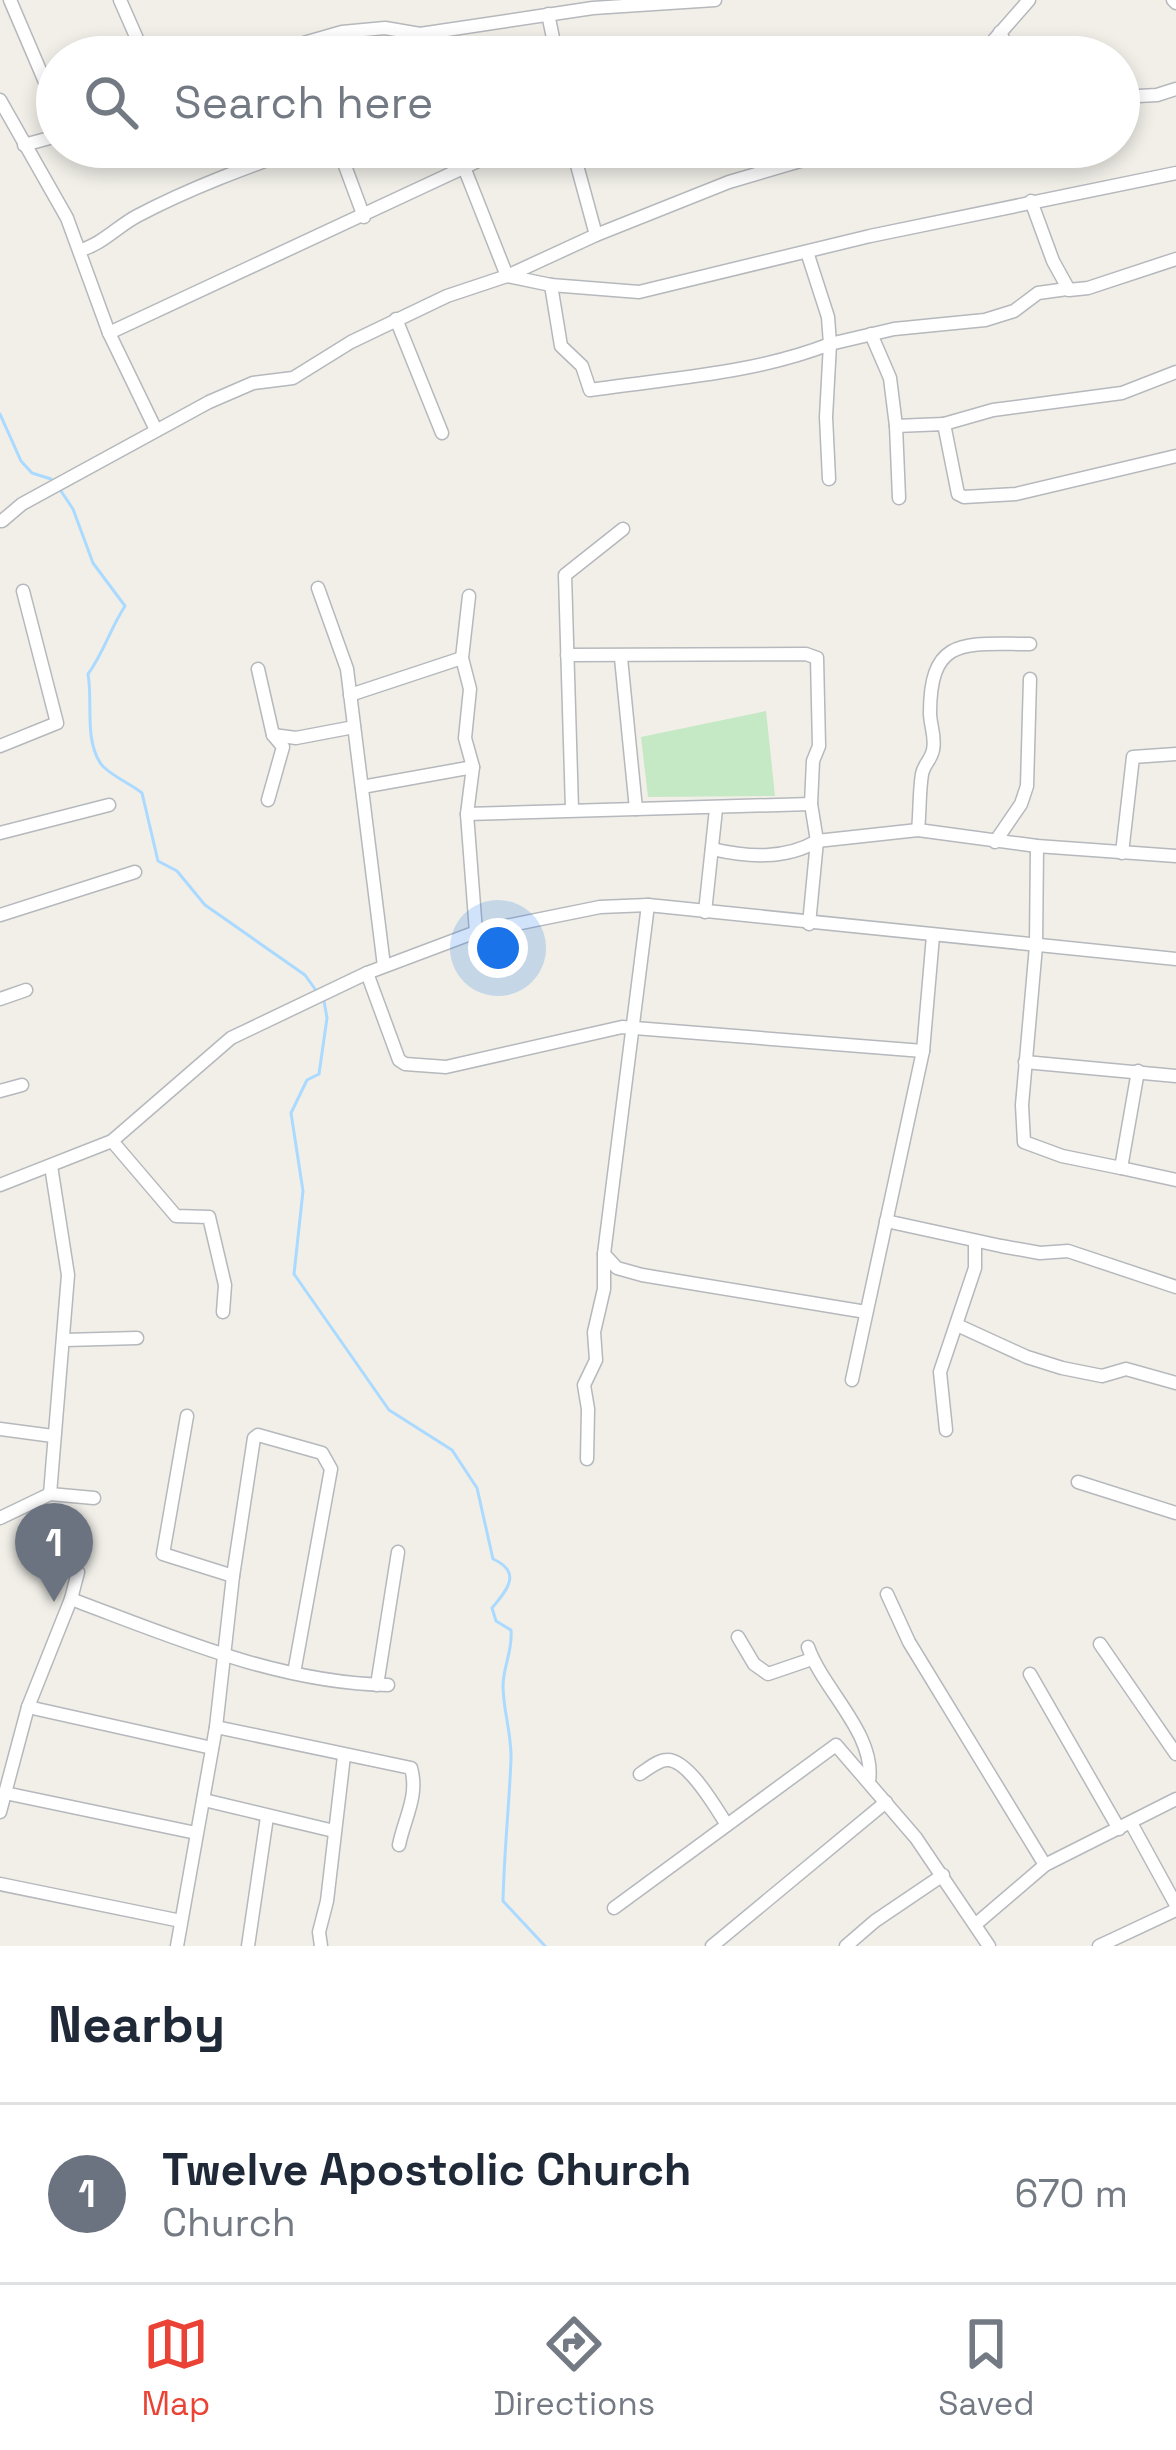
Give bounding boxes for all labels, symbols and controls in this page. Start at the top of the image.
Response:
search box [36,36,1140,168]
icon: search [78,69,144,135]
text: Search here [174,74,433,131]
your location [468,918,528,978]
pin: 1 [15,1503,93,1602]
text: Nearby [48,1992,225,2057]
text: Twelve Apostolic Church [162,2141,691,2198]
text: 1 [78,2169,96,2218]
text: 670 m [1014,2169,1128,2218]
text: Church [162,2198,296,2247]
tab: Map [142,2311,210,2425]
tab: Directions [493,2311,655,2425]
tab: Saved [938,2311,1034,2425]

